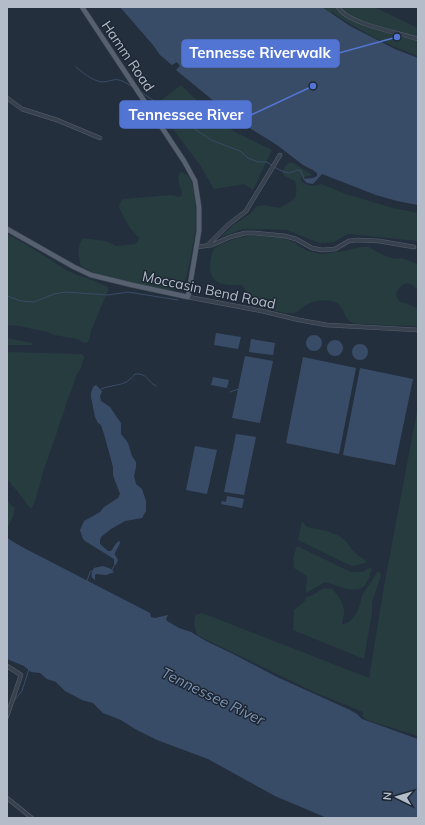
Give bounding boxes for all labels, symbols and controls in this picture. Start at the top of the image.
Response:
street label: Hamm Road [98,17,158,95]
callout: Tennesse Riverwalk [182,40,339,67]
text: Tennesse Riverwalk [189,43,332,62]
callout: Tennessee River [120,101,251,128]
text: Tennessee River [129,105,244,124]
street label: Moccasin Bend Road [141,267,277,313]
water label: Tennessee River [158,663,268,729]
north arrow [377,777,417,817]
text: N [380,791,394,801]

